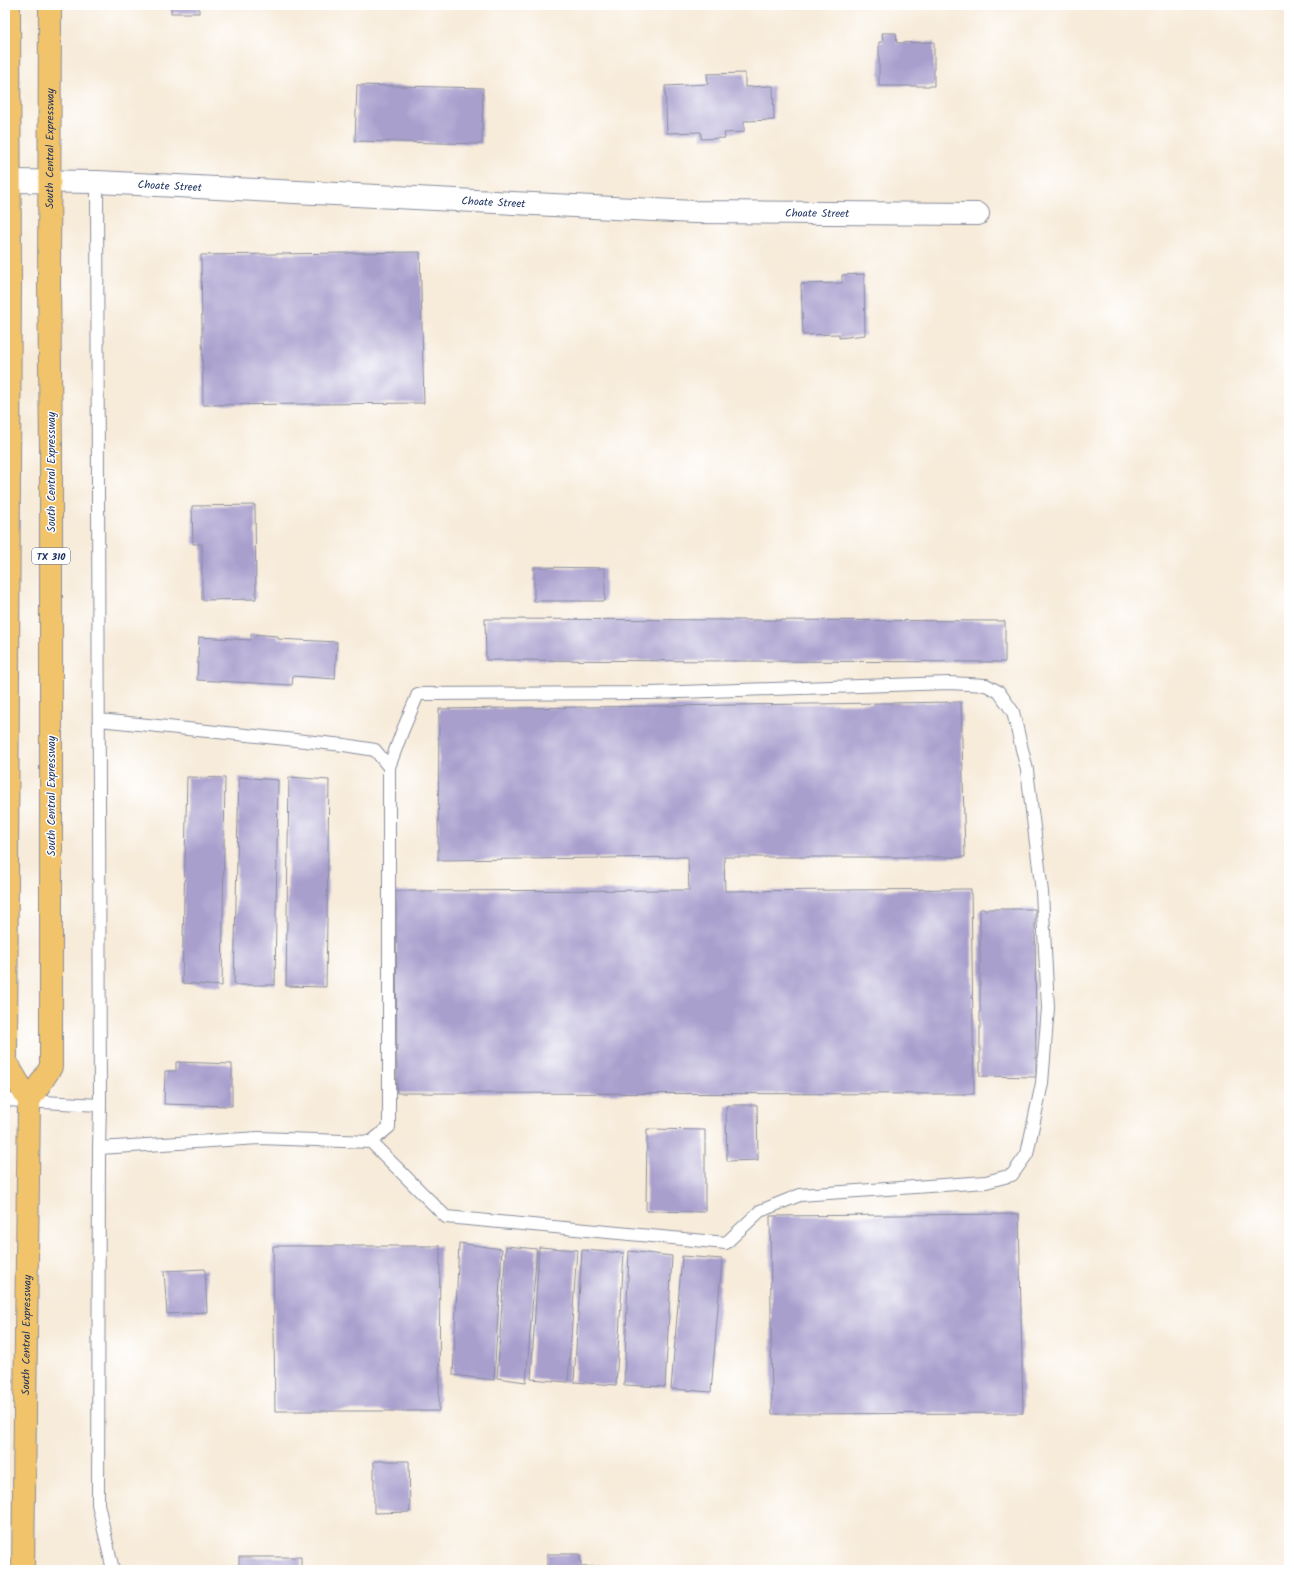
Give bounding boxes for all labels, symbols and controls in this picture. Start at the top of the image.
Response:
street label: South Central Expressway [41,87,60,209]
street label: Choate Street [137,176,203,197]
street label: Choate Street [461,192,527,214]
street label: Choate Street [785,205,850,223]
street label: South Central Expressway [43,411,61,532]
road number: TX 310 [32,548,70,564]
street label: South Central Expressway [43,735,61,856]
street label: South Central Expressway [17,1274,37,1395]

